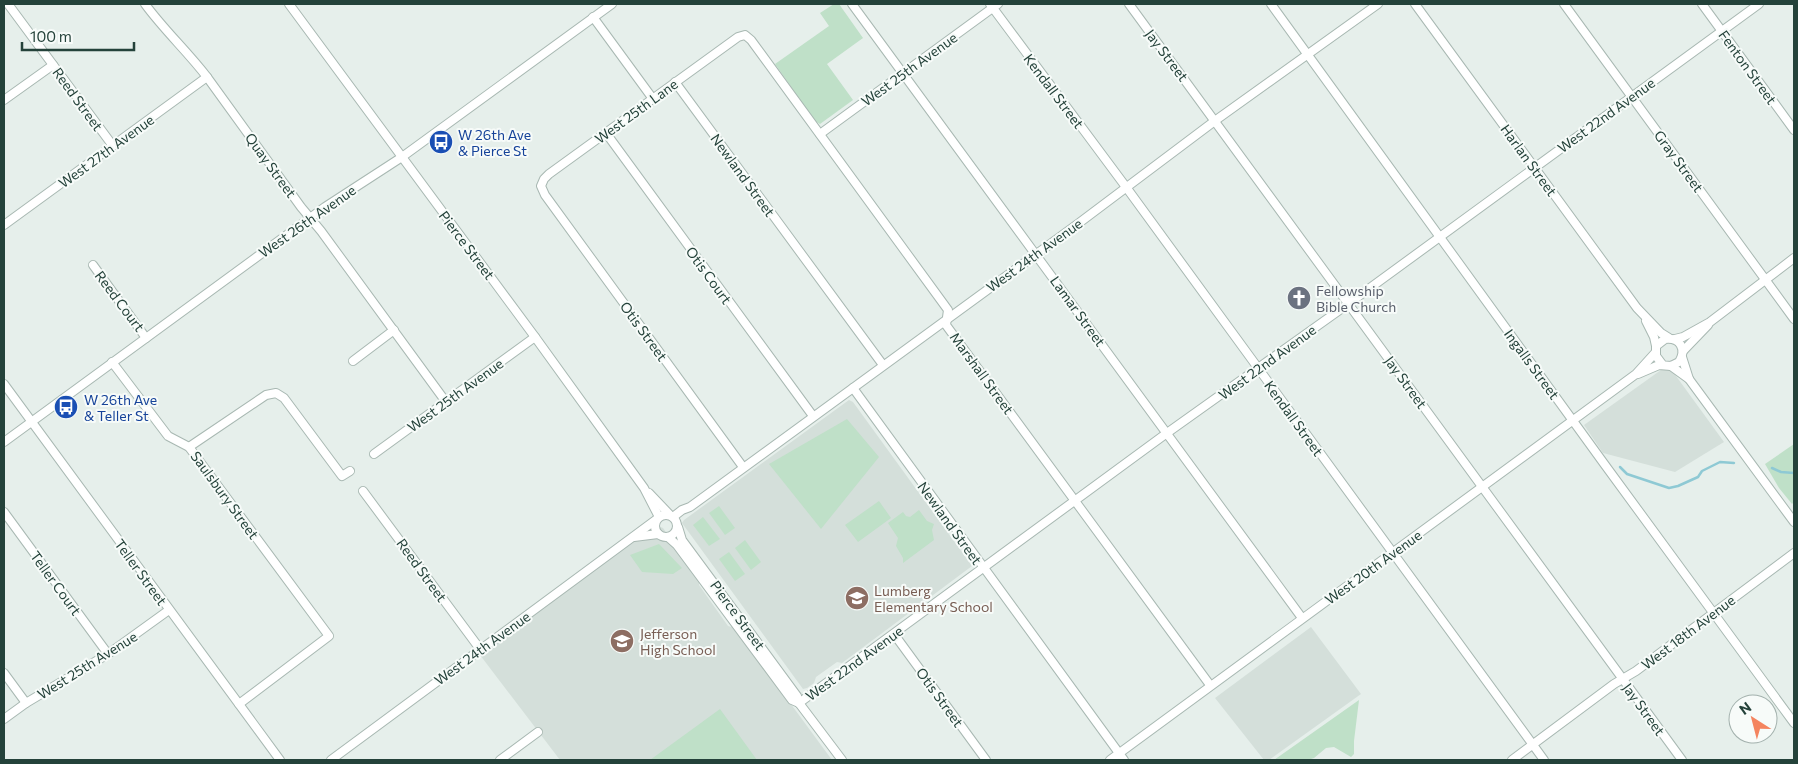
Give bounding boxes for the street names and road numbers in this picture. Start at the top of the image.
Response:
street label: Jay Street [1142,26,1192,85]
street label: Fenton Street [1715,27,1781,108]
street label: West 25th Avenue [858,29,960,109]
street label: Kendall Street [1020,50,1088,132]
street label: Reed Street [49,64,107,134]
street label: West 22nd Avenue [1554,74,1658,156]
street label: West 25th Lane [591,75,681,147]
street label: West 27th Avenue [55,111,157,191]
street label: Harlan Street [1497,121,1561,199]
street label: Gray Street [1651,127,1707,195]
street label: Quay Street [242,129,300,201]
street label: Newland Street [707,130,779,220]
street label: West 26th Avenue [255,181,359,261]
street label: Pierce Street [436,207,499,283]
street label: West 24th Avenue [983,214,1085,296]
street label: Otis Court [682,243,736,307]
street label: Reed Court [92,267,148,335]
street label: Lamar Street [1047,273,1109,350]
street label: Otis Street [617,298,671,364]
street label: West 22nd Avenue [1215,321,1319,403]
street label: Ingalls Street [1501,326,1563,403]
street label: Marshall Street [947,329,1018,417]
street label: Jay Street [1381,352,1431,412]
street label: West 25th Avenue [404,355,506,435]
street label: Kendall Street [1261,377,1327,459]
street label: Saulsbury Street [187,448,263,542]
street label: Newland Street [914,478,986,568]
street label: West 20th Avenue [1321,526,1425,608]
street label: Reed Street [393,535,451,605]
street label: Teller Street [111,536,171,609]
street label: Teller Court [27,548,85,619]
street label: Pierce Street [707,577,769,653]
street label: West 18th Avenue [1638,591,1738,673]
street label: West 24th Avenue [431,607,533,689]
street label: West 22nd Avenue [802,622,906,704]
street label: West 25th Avenue [34,627,140,703]
street label: Otis Street [913,664,967,730]
street label: Jay Street [1619,679,1669,739]

